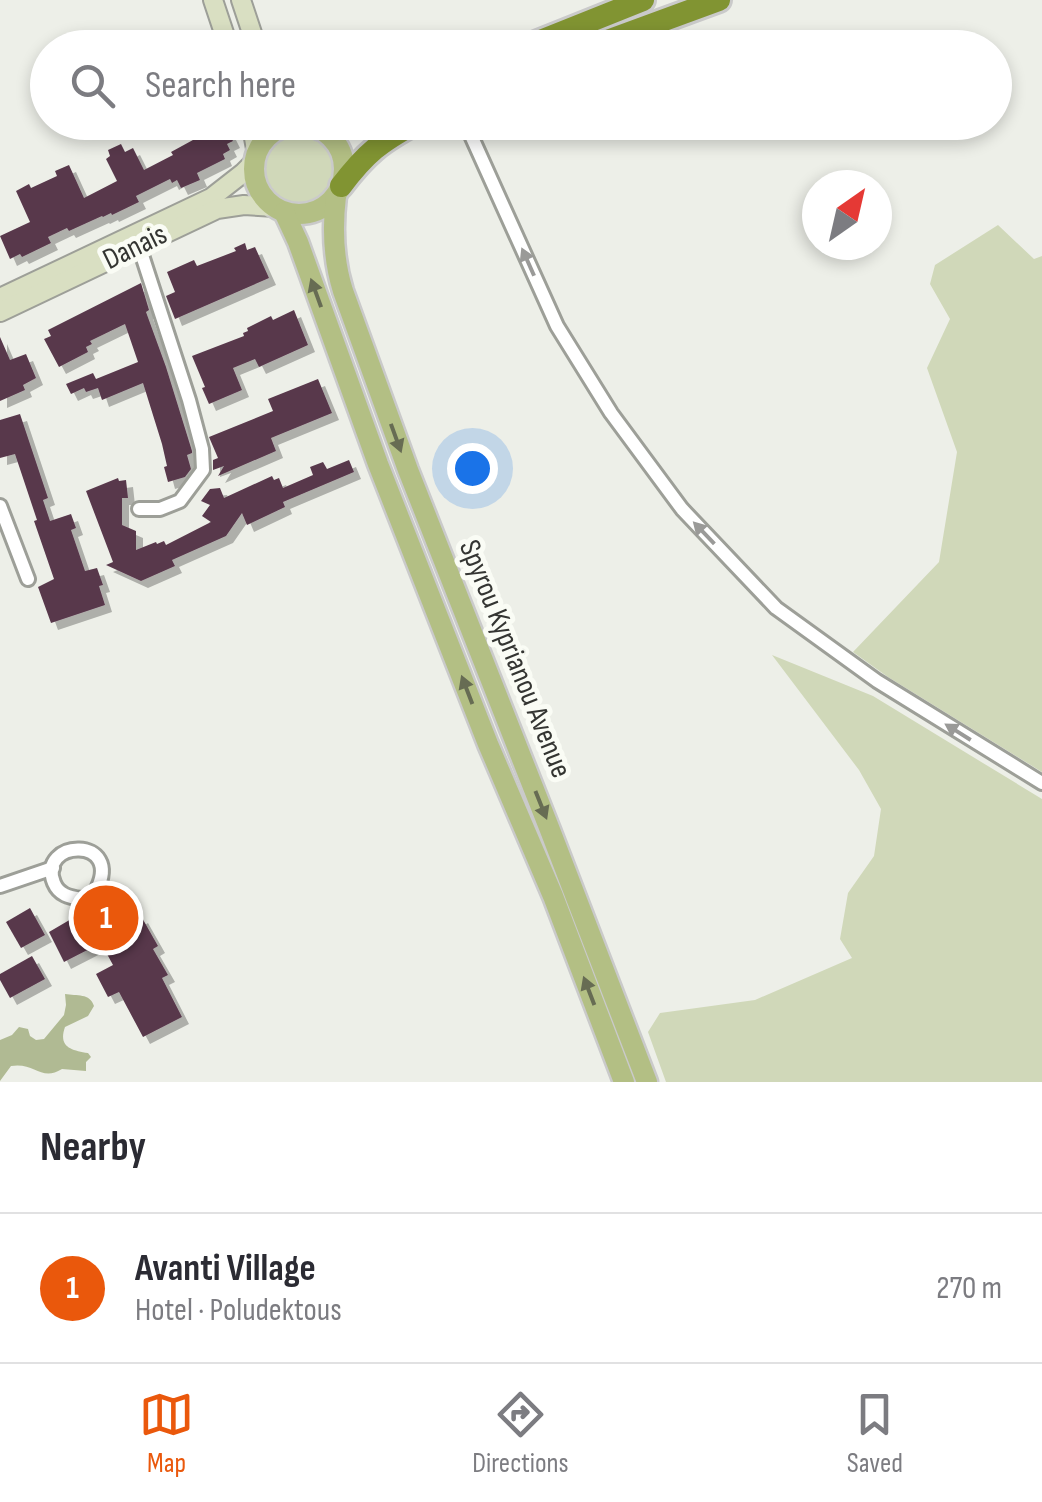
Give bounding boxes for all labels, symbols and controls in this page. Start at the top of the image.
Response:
search box [30,30,1012,140]
icon: search [65,58,120,113]
text: Search here [145,63,296,108]
north arrow [802,170,892,260]
street label: Danais [97,216,173,278]
one-way arrow [519,247,536,276]
one-way arrow [308,277,323,307]
one-way arrow [389,423,404,453]
your location [447,443,498,494]
one-way arrow [693,521,716,545]
street label: Spyrou Kyprianou Avenue [451,535,579,783]
one-way arrow [459,675,474,705]
one-way arrow [945,724,972,742]
one-way arrow [533,791,549,821]
pin: 1 [74,880,138,956]
one-way arrow [581,976,596,1006]
text: Nearby [40,1122,146,1173]
text: Avanti Village [135,1246,316,1291]
text: 1 [66,1269,79,1308]
text: 270 m [936,1269,1002,1308]
text: Hotel · Poludektous [135,1291,342,1330]
tab: Map [139,1387,194,1480]
tab: Directions [472,1387,569,1480]
tab: Saved [847,1387,903,1480]

